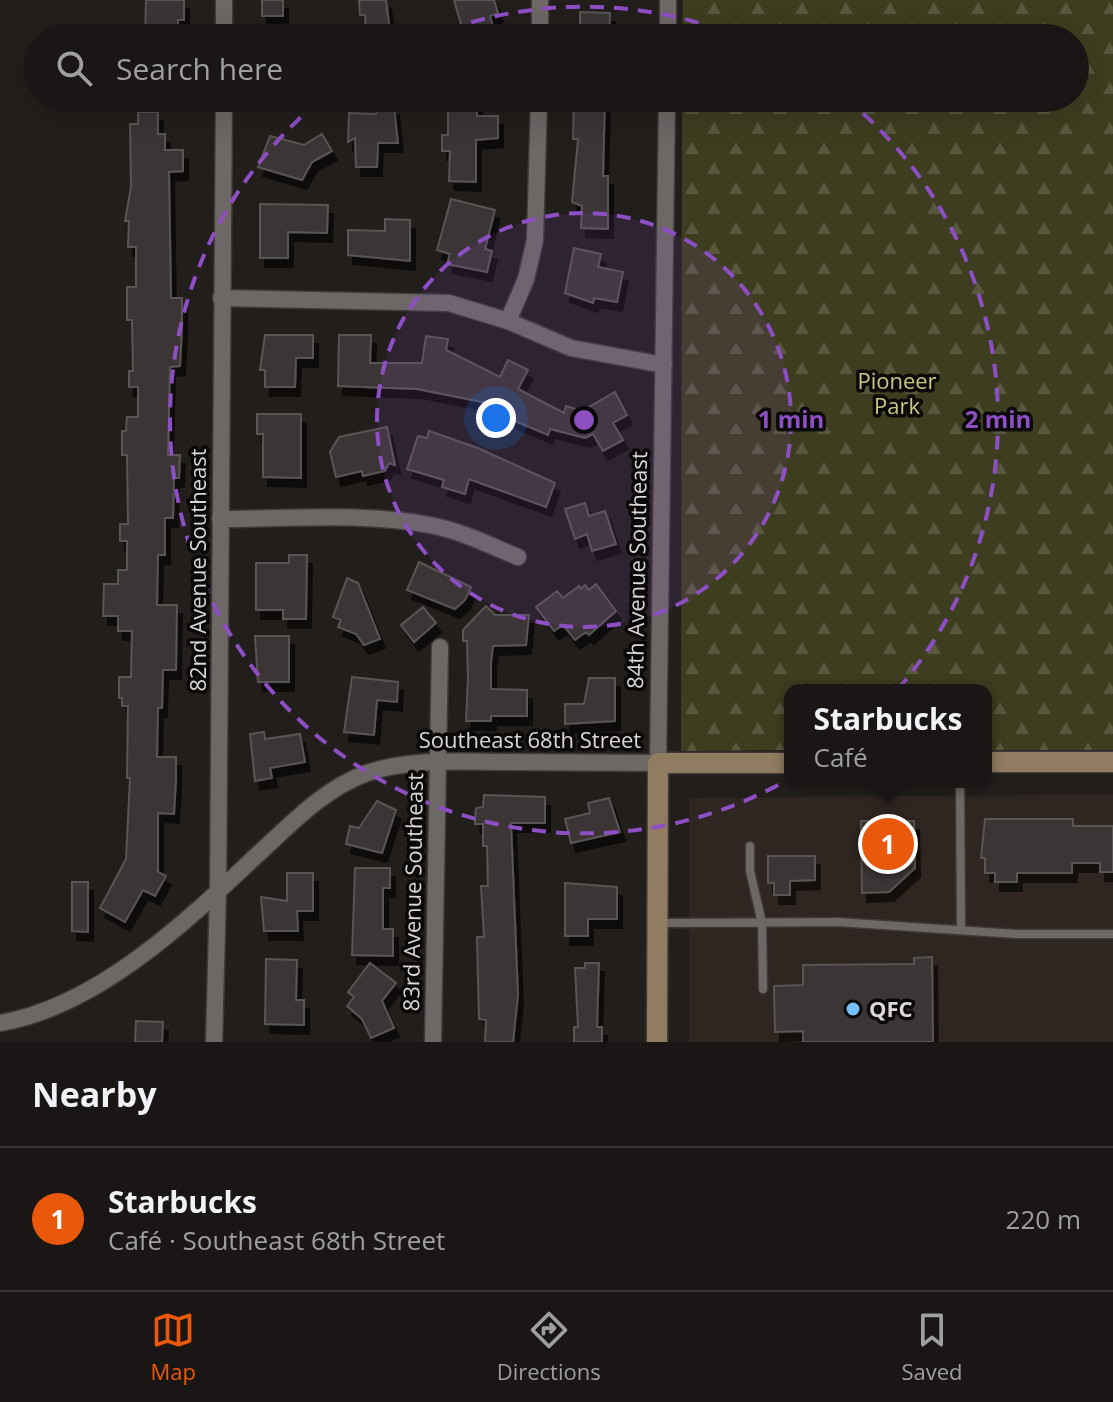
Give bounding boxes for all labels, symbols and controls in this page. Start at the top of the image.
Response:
search box [24,24,1089,112]
icon: search [52,46,96,90]
text: Search here [116,48,283,89]
park label: Pioneer Park [857,365,937,420]
your location [476,398,516,438]
text: 1 min [758,402,824,435]
text: 2 min [965,402,1031,435]
centre of rings [570,406,598,434]
street label: 82nd Avenue Southeast [182,448,212,692]
street label: 84th Avenue Southeast [619,451,653,689]
popup [784,684,992,788]
text: Starbucks [814,698,962,739]
street label: Southeast 68th Street [419,724,641,754]
text: Café [814,739,868,775]
street label: 83rd Avenue Southeast [395,772,429,1012]
pin: 1 [862,814,914,874]
place label: QFC [869,993,913,1023]
marker: QFC [844,1000,862,1018]
text: Nearby [32,1071,157,1117]
text: Starbucks [108,1181,257,1222]
text: 1 [51,1201,65,1237]
text: 220 m [1006,1201,1081,1237]
text: Café · Southeast 68th Street [108,1222,445,1258]
tab: Map [150,1308,196,1386]
tab: Directions [497,1308,601,1386]
tab: Saved [901,1308,963,1386]

